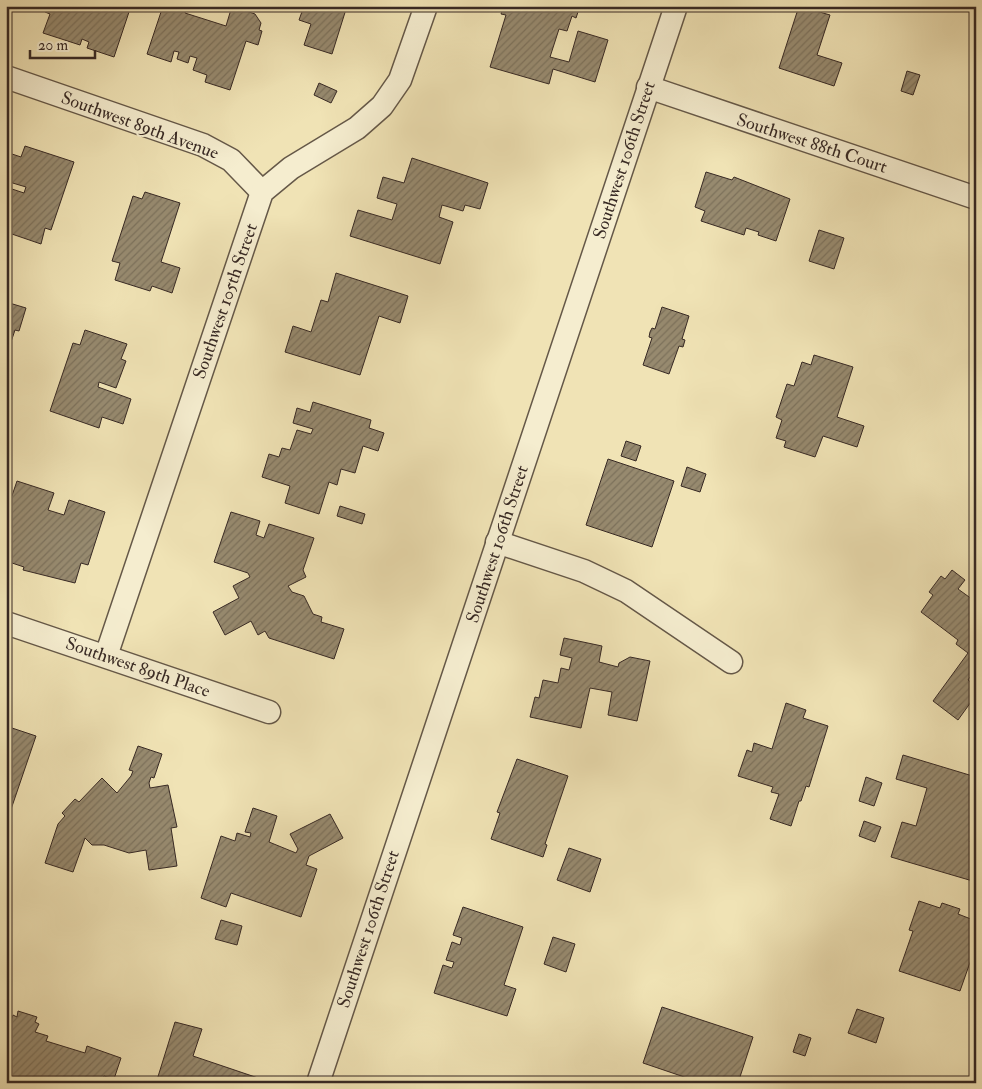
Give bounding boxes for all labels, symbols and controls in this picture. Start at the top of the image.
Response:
scale bar [30,28,95,60]
text: 20 m [38,36,68,55]
street label: Southwest 106th Street [588,78,661,242]
street label: Southwest 89th Avenue [58,86,222,165]
street label: Southwest 88th Court [734,108,890,179]
street label: Southwest 105th Street [188,220,263,382]
street label: Southwest 106th Street [461,462,534,626]
street label: Southwest 89th Place [63,632,214,703]
street label: Southwest 106th Street [332,847,405,1011]

